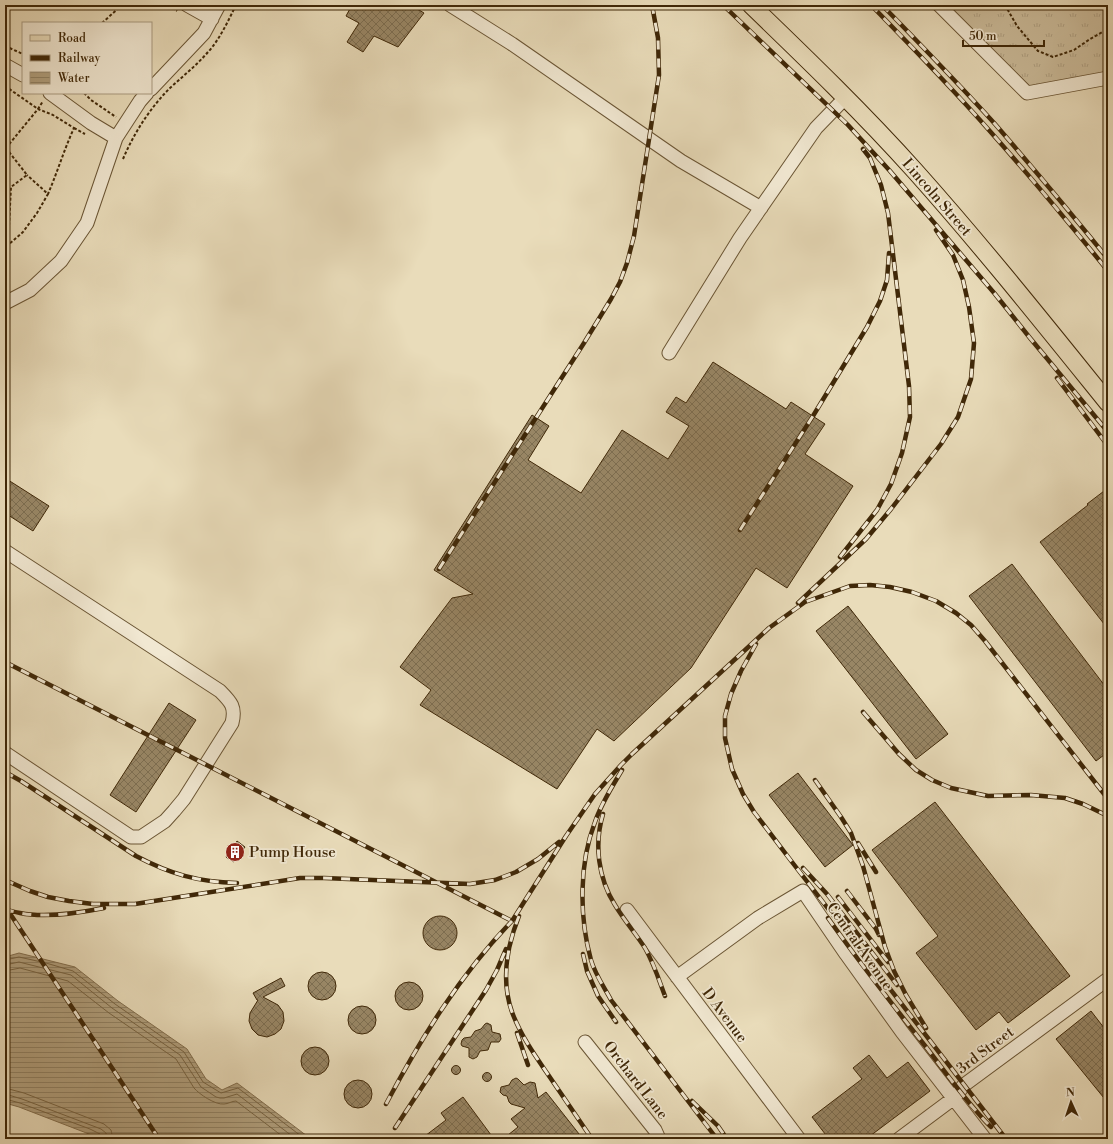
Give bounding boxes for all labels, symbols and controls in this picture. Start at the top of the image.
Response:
legend [22,22,152,94]
scale bar [963,22,1044,48]
text: 50 m [969,29,997,44]
text: Road [58,31,86,46]
text: Railway [58,51,100,66]
text: Water [57,71,90,86]
street label: Lincoln Street [898,154,976,241]
building icon: Pump House [224,841,246,863]
place label: Pump House [249,843,336,862]
street label: Central Avenue [822,899,897,994]
street label: D Avenue [698,984,752,1047]
street label: 3rd Street [953,1022,1018,1078]
street label: Orchard Lane [599,1037,672,1123]
north arrow [1051,1082,1091,1122]
text: N [1066,1086,1076,1100]

